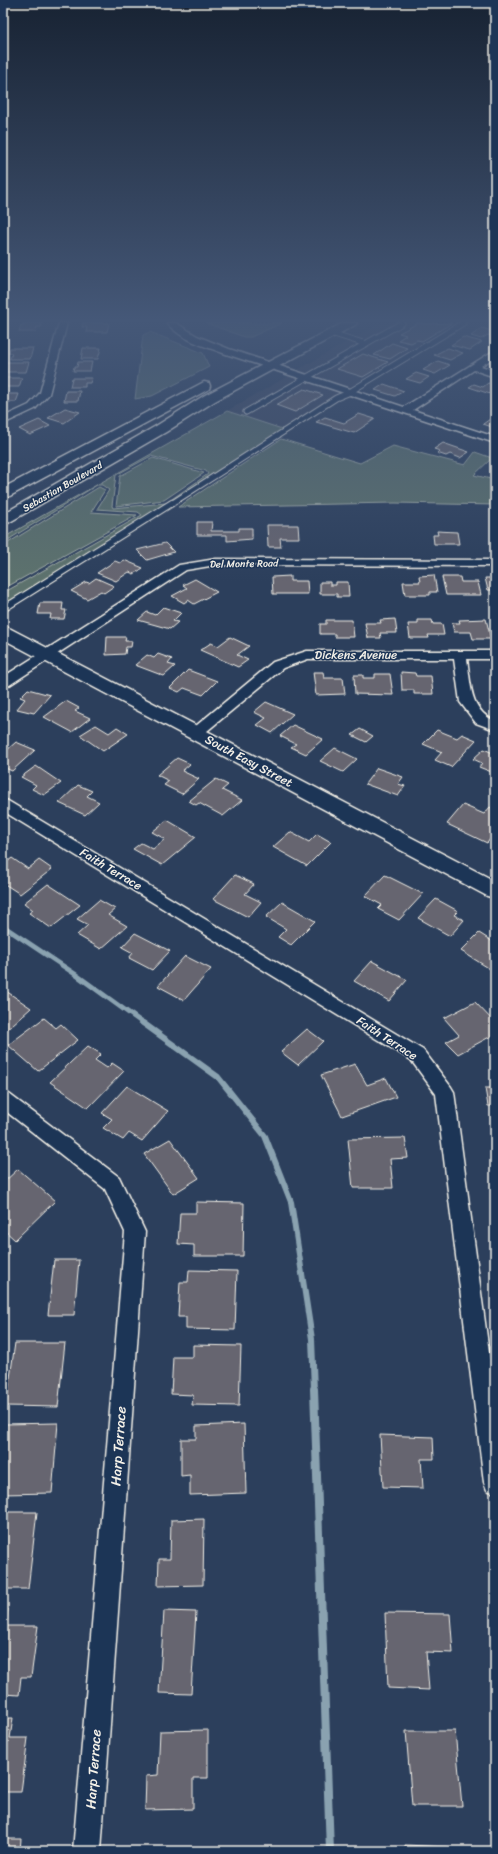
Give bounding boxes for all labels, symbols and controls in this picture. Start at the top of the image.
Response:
street label: Sebastian Boulevard [19,456,107,517]
street label: Del Monte Road [210,554,279,574]
street label: Dickens Avenue [315,644,397,666]
street label: South Easy Street [201,729,297,793]
street label: Faith Terrace [75,842,147,896]
street label: Faith Terrace [352,1010,422,1066]
street label: Harp Terrace [103,1405,134,1487]
street label: Harp Terrace [78,1728,109,1810]

